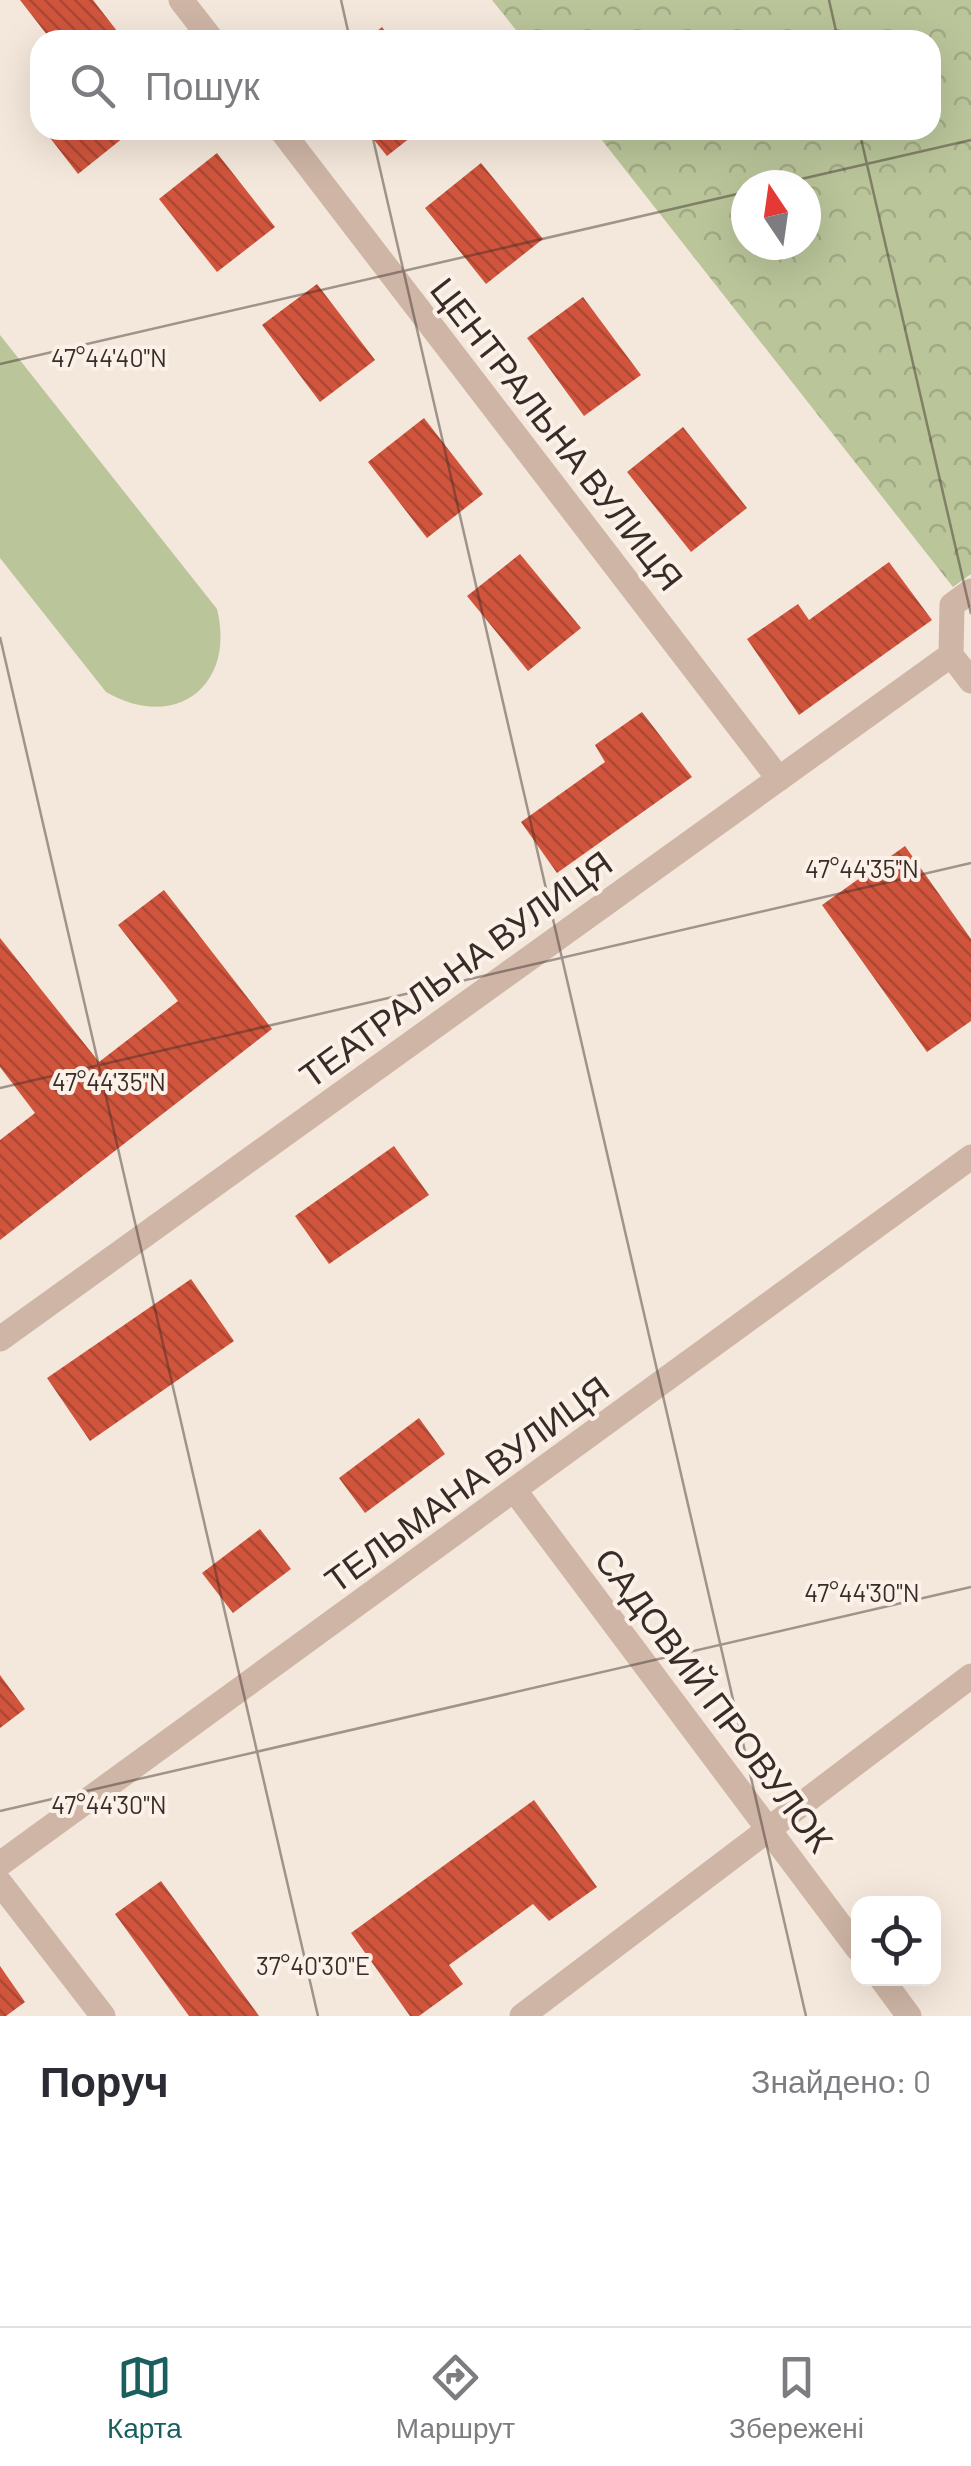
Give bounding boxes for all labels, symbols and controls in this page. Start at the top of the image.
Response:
search box [30,30,941,140]
icon: search [65,58,120,113]
text: Пошук [145,62,260,108]
north arrow [731,170,821,260]
street label: ЦЕНТРАЛЬНА ВУЛИЦЯ [423,268,693,598]
text: 47°44'40"N [51,342,167,372]
street label: ТЕАТРАЛЬНА ВУЛИЦЯ [291,841,619,1095]
text: 47°44'35"N [805,853,919,883]
text: 47°44'35"N [52,1066,166,1096]
street label: ТЕЛЬМАНА ВУЛИЦЯ [316,1366,616,1600]
street label: САДОВИЙ ПРОВУЛОК [587,1539,843,1860]
text: 47°44'30"N [804,1577,920,1607]
text: 47°44'30"N [51,1789,167,1819]
map controls [851,1896,941,1986]
button: locate [851,1896,941,1986]
text: 37°40'30"E [256,1950,370,1980]
text: Поруч [40,2055,169,2105]
text: Знайдено: 0 [751,2061,931,2099]
tab: Карта [107,2350,182,2445]
tab: Маршрут [396,2350,515,2445]
tab: Збережені [729,2350,864,2445]

